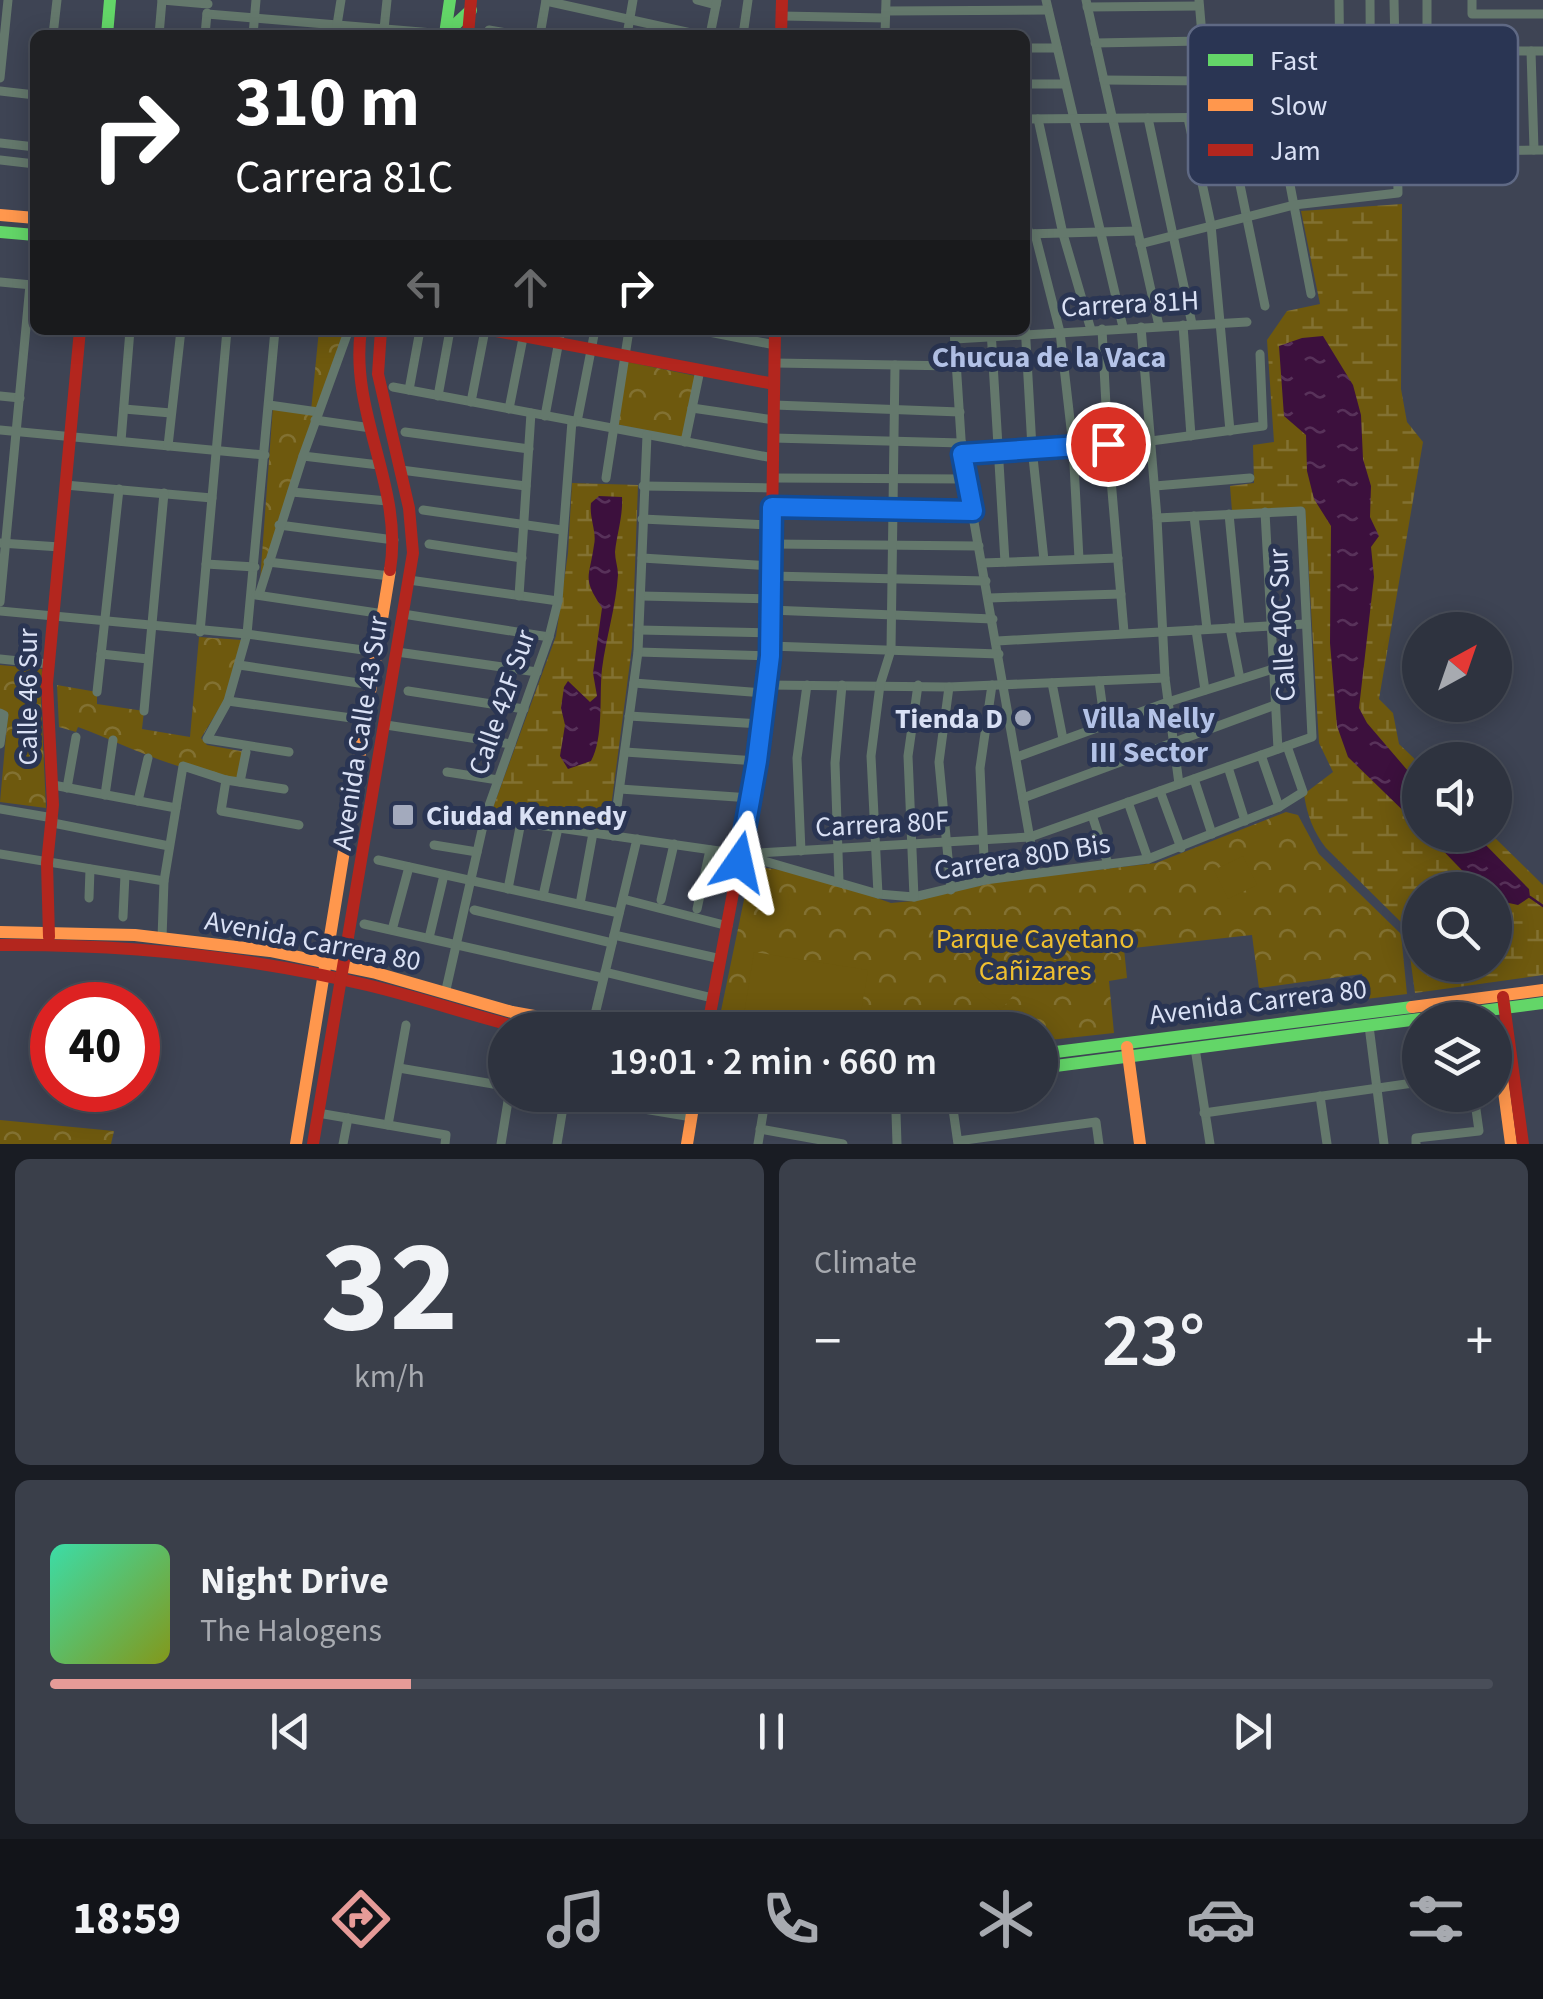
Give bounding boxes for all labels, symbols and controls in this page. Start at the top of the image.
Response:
legend [1188,25,1518,185]
text: Fast [1270,41,1318,81]
text: 310 m [235,53,420,153]
icon: right [70,70,200,200]
text: Slow [1270,86,1327,126]
text: Jam [1270,131,1321,171]
text: Carrera 81C [235,146,453,210]
icon: left [398,260,453,315]
icon: ahead [503,260,558,315]
icon: right [608,260,663,315]
street label: Carrera 81H [1060,280,1200,328]
district label: Chucua de la Vaca [932,336,1166,379]
pin [1066,402,1151,487]
icon: arrive [1081,417,1136,472]
street label: Calle 40C Sur [1258,547,1306,702]
north arrow [1402,612,1512,722]
map controls [1402,612,1512,1112]
street label: Avenida Calle 43 Sur [322,613,398,853]
street label: Calle 42F Sur [458,624,546,780]
street label: Calle 46 Sur [8,628,48,766]
district label: Villa Nelly III Sector [1082,697,1215,774]
place label: Tienda D [895,699,1003,739]
marker: Tienda D [1012,707,1034,729]
button: sound [1402,742,1512,852]
place label: Ciudad Kennedy [426,796,627,836]
street label: Carrera 80F [814,801,950,847]
marker: Ciudad Kennedy [390,802,416,828]
position arrow [687,810,791,914]
street label: Carrera 80D Bis [931,823,1113,891]
button: search [1402,872,1512,982]
street label: Avenida Carrera 80 [201,900,424,982]
park label: Parque Cayetano Cañizares [936,919,1134,991]
street label: Avenida Carrera 80 [1147,969,1369,1035]
speed limit sign: 40 [30,982,160,1112]
button: layers [1402,1002,1512,1112]
text: 19:01 · 2 min · 660 m [609,1035,937,1089]
text: 32 [321,1196,458,1381]
text: Climate [814,1240,917,1286]
text: 23° [1102,1288,1205,1395]
text: − [814,1303,841,1381]
text: + [1466,1303,1493,1381]
text: km/h [354,1354,425,1400]
text: Night Drive [200,1554,389,1608]
text: The Halogens [200,1608,382,1654]
icon: previous [263,1704,318,1759]
icon: pause [744,1704,799,1759]
icon: next [1225,1704,1280,1759]
icon: directions [326,1884,396,1954]
icon: music [541,1884,611,1954]
icon: phone [756,1884,826,1954]
icon: climate [971,1884,1041,1954]
icon: car [1186,1884,1256,1954]
icon: filters [1401,1884,1471,1954]
text: 18:59 [72,1887,181,1951]

